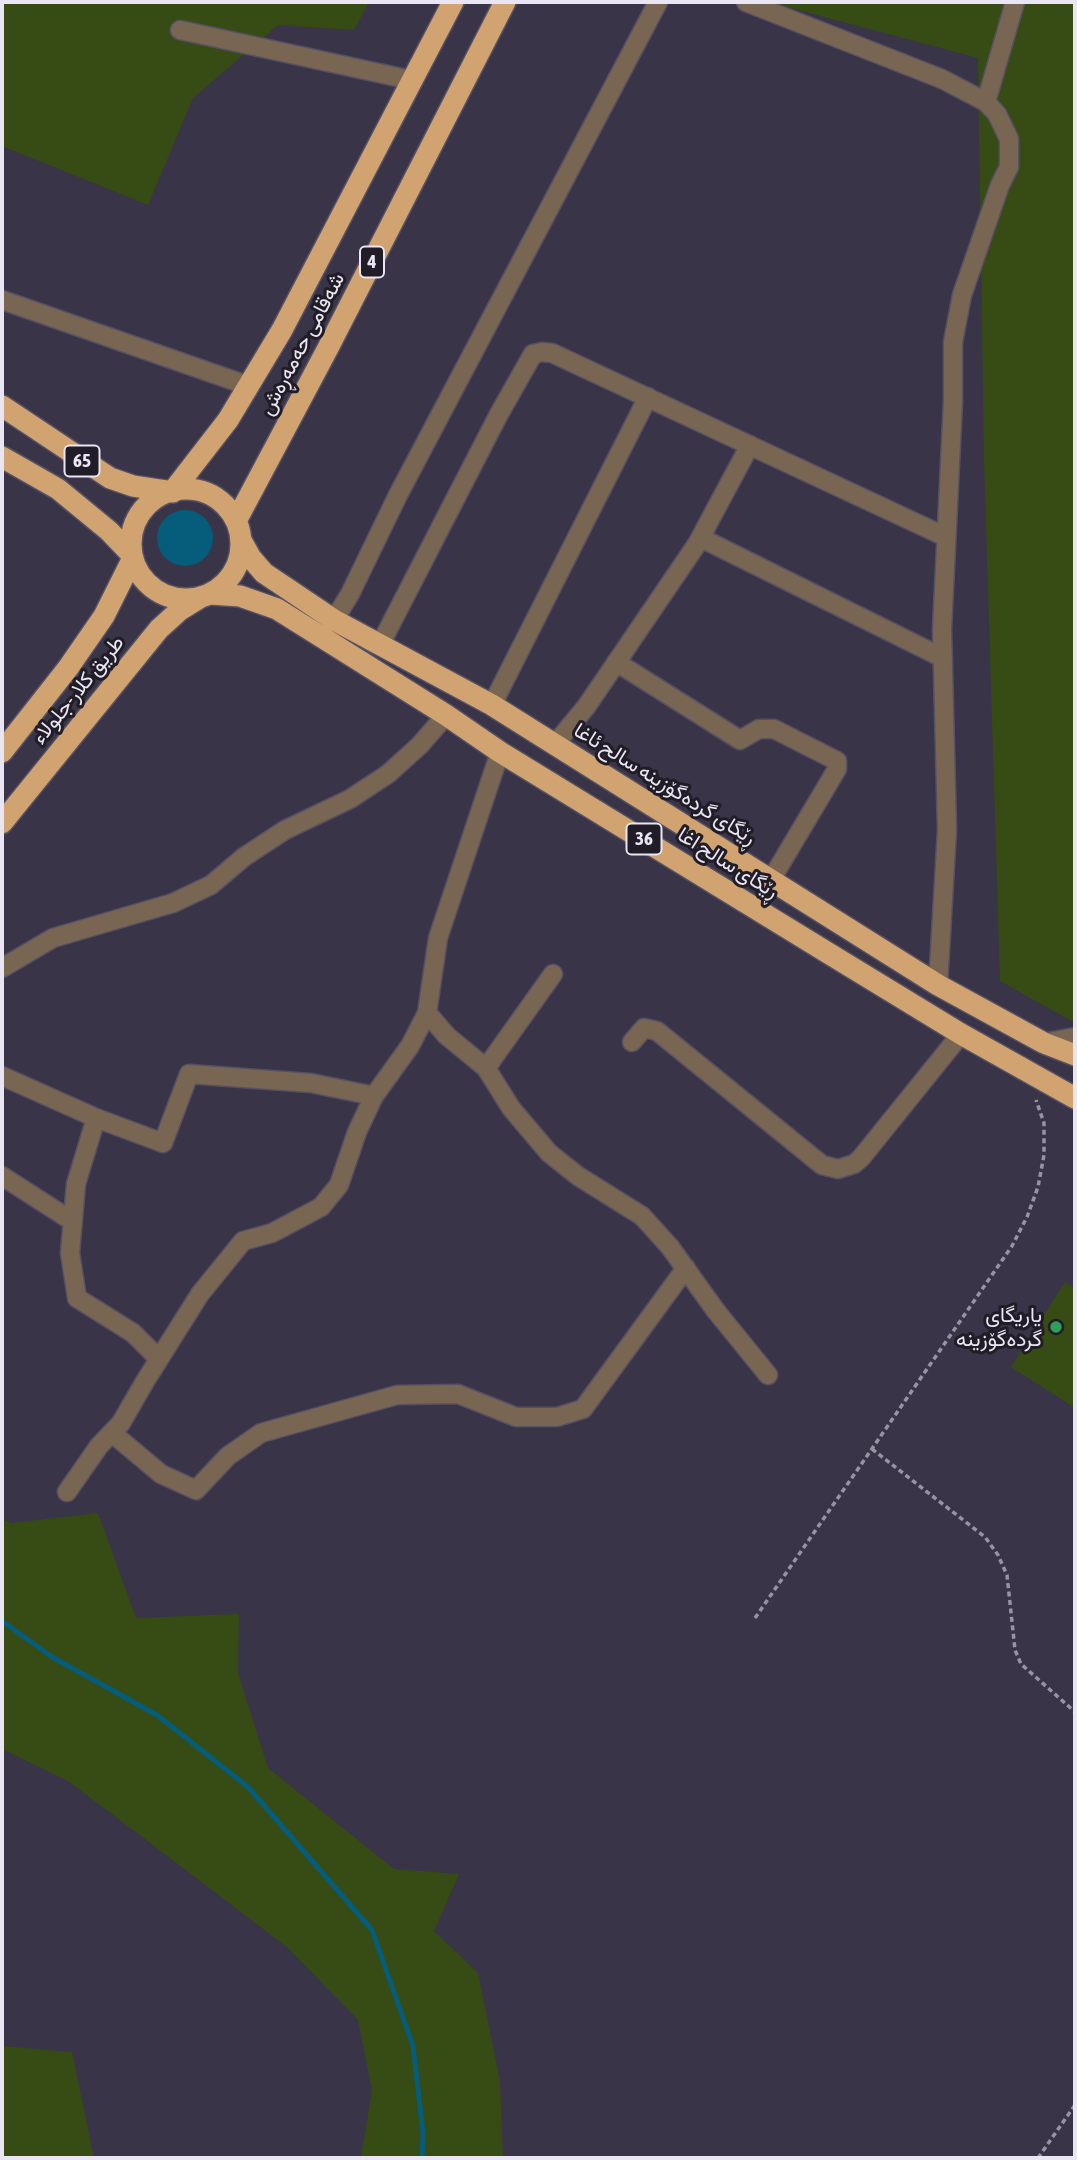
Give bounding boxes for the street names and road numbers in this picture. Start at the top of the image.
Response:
road number: 4 [360,246,384,278]
street label: شەقامی حەمەڕەش [254,268,350,420]
road number: 65 [64,446,100,476]
street label: طريق كلار-جلولاء [27,631,129,749]
street label: ڕێگای گردەگۆزینە سالح ئاغا [569,718,761,850]
street label: ڕێگای سالح اغا [673,822,783,904]
road number: 36 [626,824,662,854]

